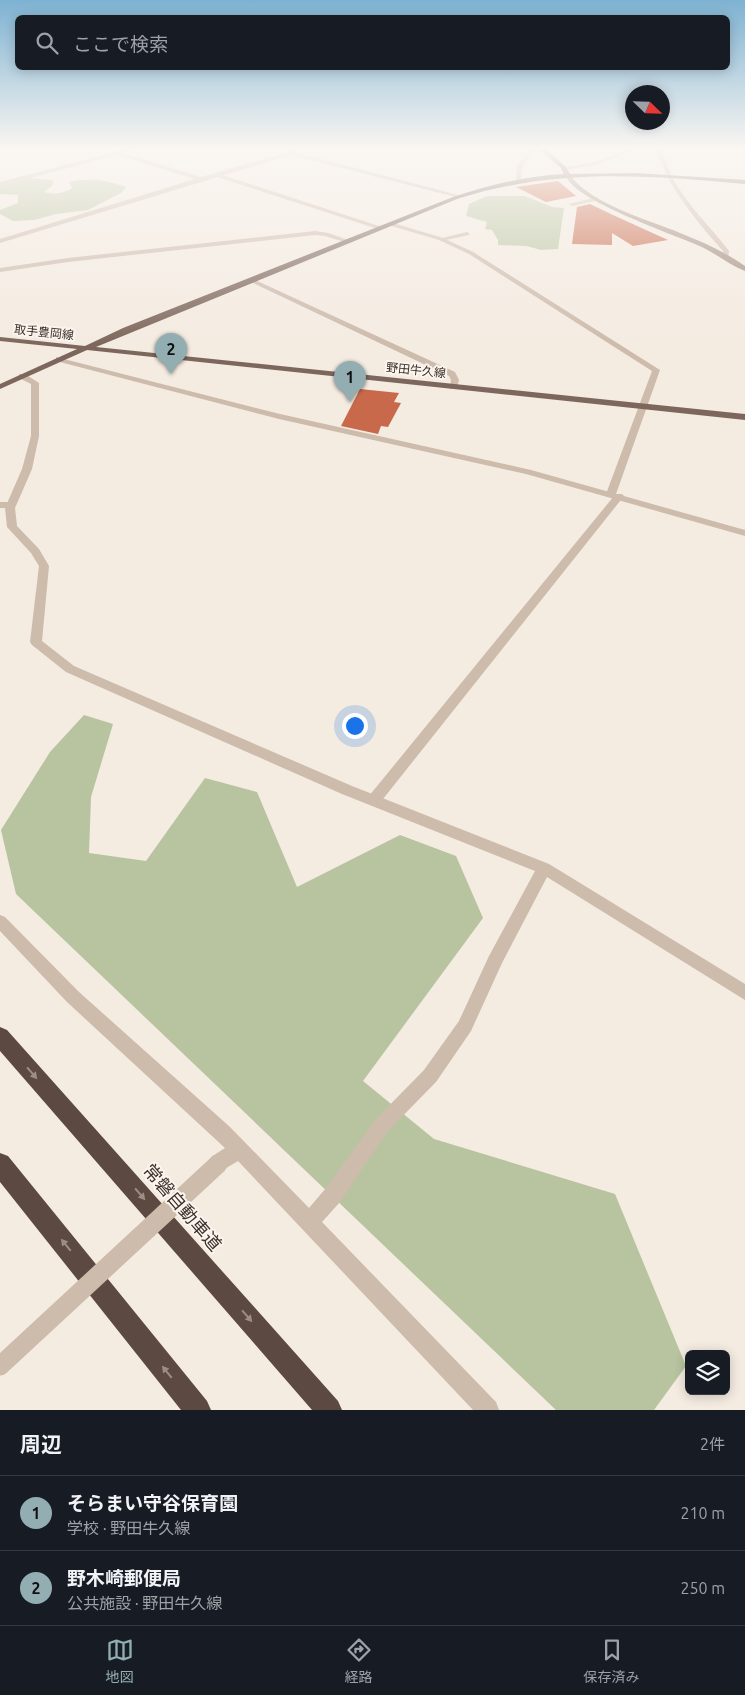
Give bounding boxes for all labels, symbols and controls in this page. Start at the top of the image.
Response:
search box [15,15,730,70]
icon: search [33,29,61,57]
text: ここで検索 [73,33,168,55]
north arrow [625,85,670,130]
street label: 取手豊岡線 [13,322,75,342]
pin: 2 [155,333,187,374]
street label: 野田牛久線 [385,360,447,380]
pin: 1 [334,361,366,402]
your location [342,713,368,739]
one-way arrow [26,1066,38,1078]
street label: 常磐自動車道 [140,1160,226,1254]
one-way arrow [134,1188,145,1201]
one-way arrow [60,1239,71,1252]
one-way arrow [241,1310,253,1322]
map controls [685,1350,730,1395]
button: layers [685,1350,730,1395]
one-way arrow [162,1366,173,1379]
text: 周辺 [20,1432,62,1456]
text: 2件 [700,1435,725,1453]
text: そらまい守谷保育園 [67,1492,238,1514]
text: 1 [31,1504,41,1522]
text: 210 m [680,1504,725,1522]
text: 学校 · 野田牛久線 [67,1519,190,1537]
text: 野木崎郵便局 [67,1567,181,1589]
text: 2 [31,1579,41,1597]
text: 250 m [680,1579,725,1597]
text: 公共施設 · 野田牛久線 [67,1594,222,1612]
tab: 地図 [106,1636,134,1686]
tab: 経路 [345,1636,373,1686]
tab: 保存済み [584,1636,640,1686]

